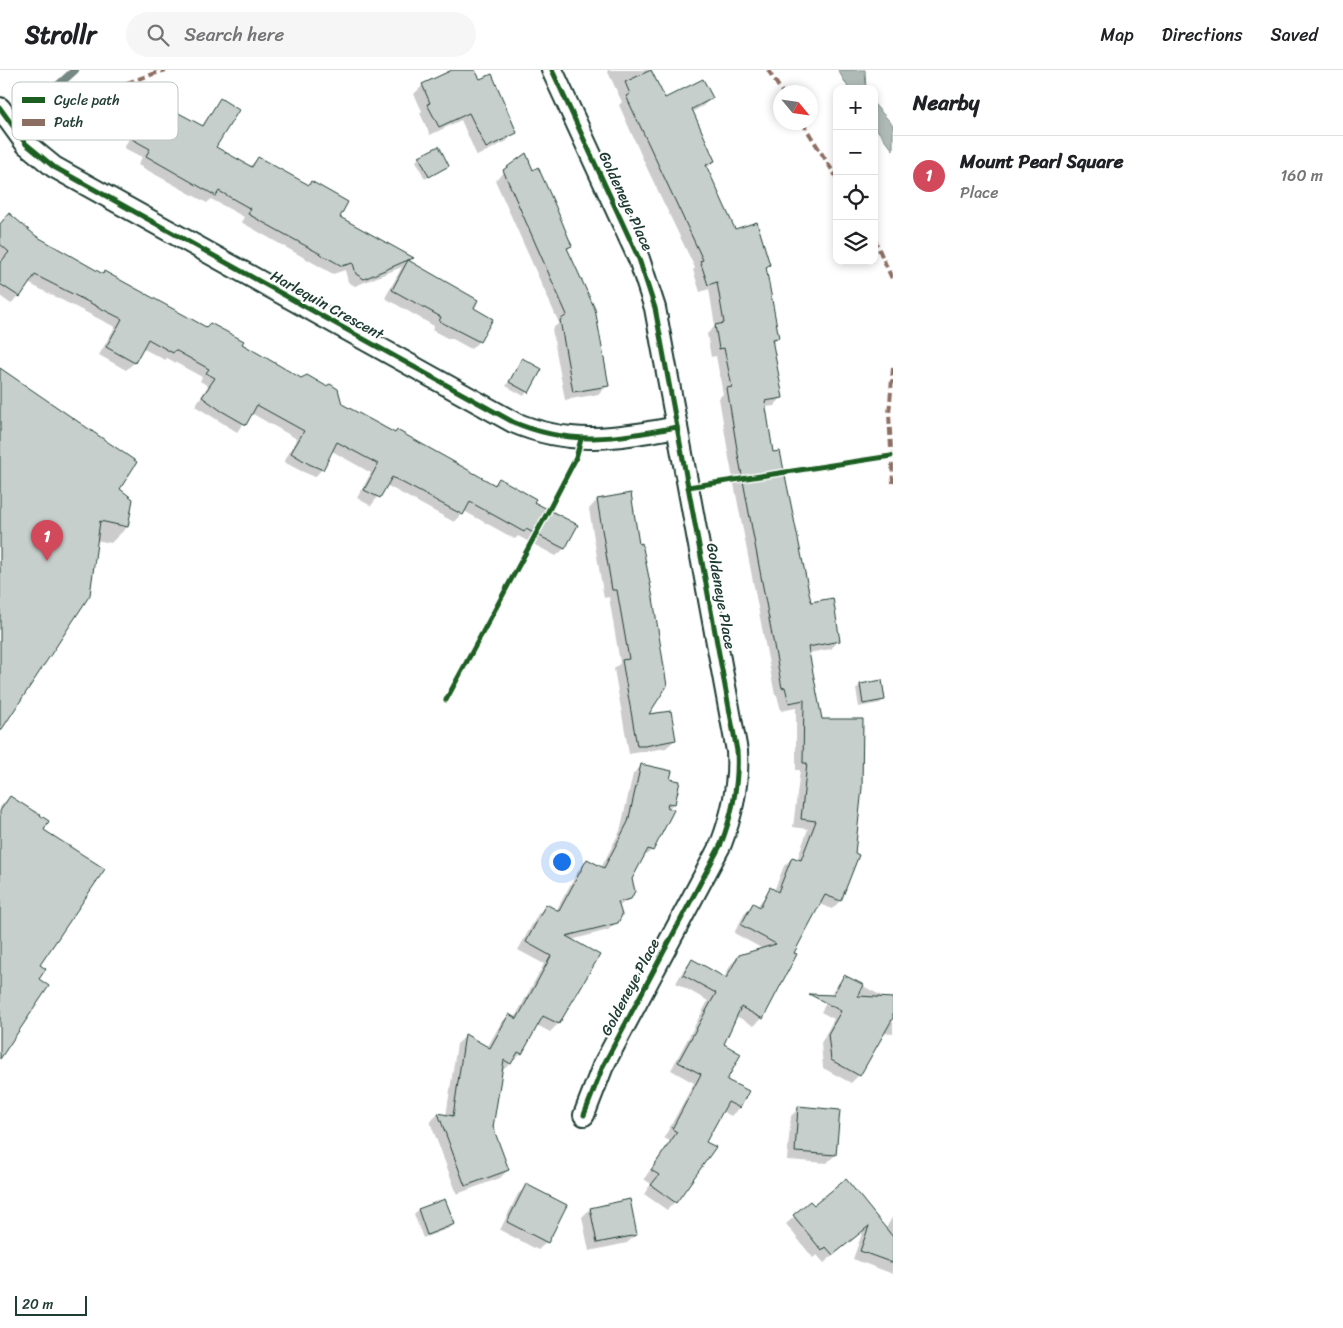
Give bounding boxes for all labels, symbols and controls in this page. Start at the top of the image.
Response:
search box [126,12,476,57]
text: Strollr [25,14,96,56]
text: Search here [184,18,284,51]
text: Map [1101,19,1134,51]
text: Directions [1162,19,1243,51]
text: Saved [1271,19,1318,51]
icon: search [144,21,172,49]
legend [12,82,178,140]
text: Nearby [913,84,979,122]
north arrow [773,85,818,130]
map controls [833,85,878,265]
button: + [833,85,878,130]
text: Cycle path [54,88,120,113]
text: Path [54,110,83,135]
button: − [833,130,878,175]
text: Mount Pearl Square [960,145,1124,178]
street label: Goldeneye Place [592,147,660,255]
text: 1 [926,161,932,190]
text: 160 m [1280,161,1323,190]
button: locate [833,175,878,220]
text: Place [960,178,999,207]
button: layers [833,220,878,265]
street label: Harlequin Crescent [266,263,389,347]
pin: 1 [31,520,63,561]
street label: Goldeneye Place [699,541,743,651]
your location [549,849,575,875]
street label: Goldeneye Place [593,934,667,1040]
text: 20 m [22,1292,53,1317]
scale bar [15,1293,88,1316]

